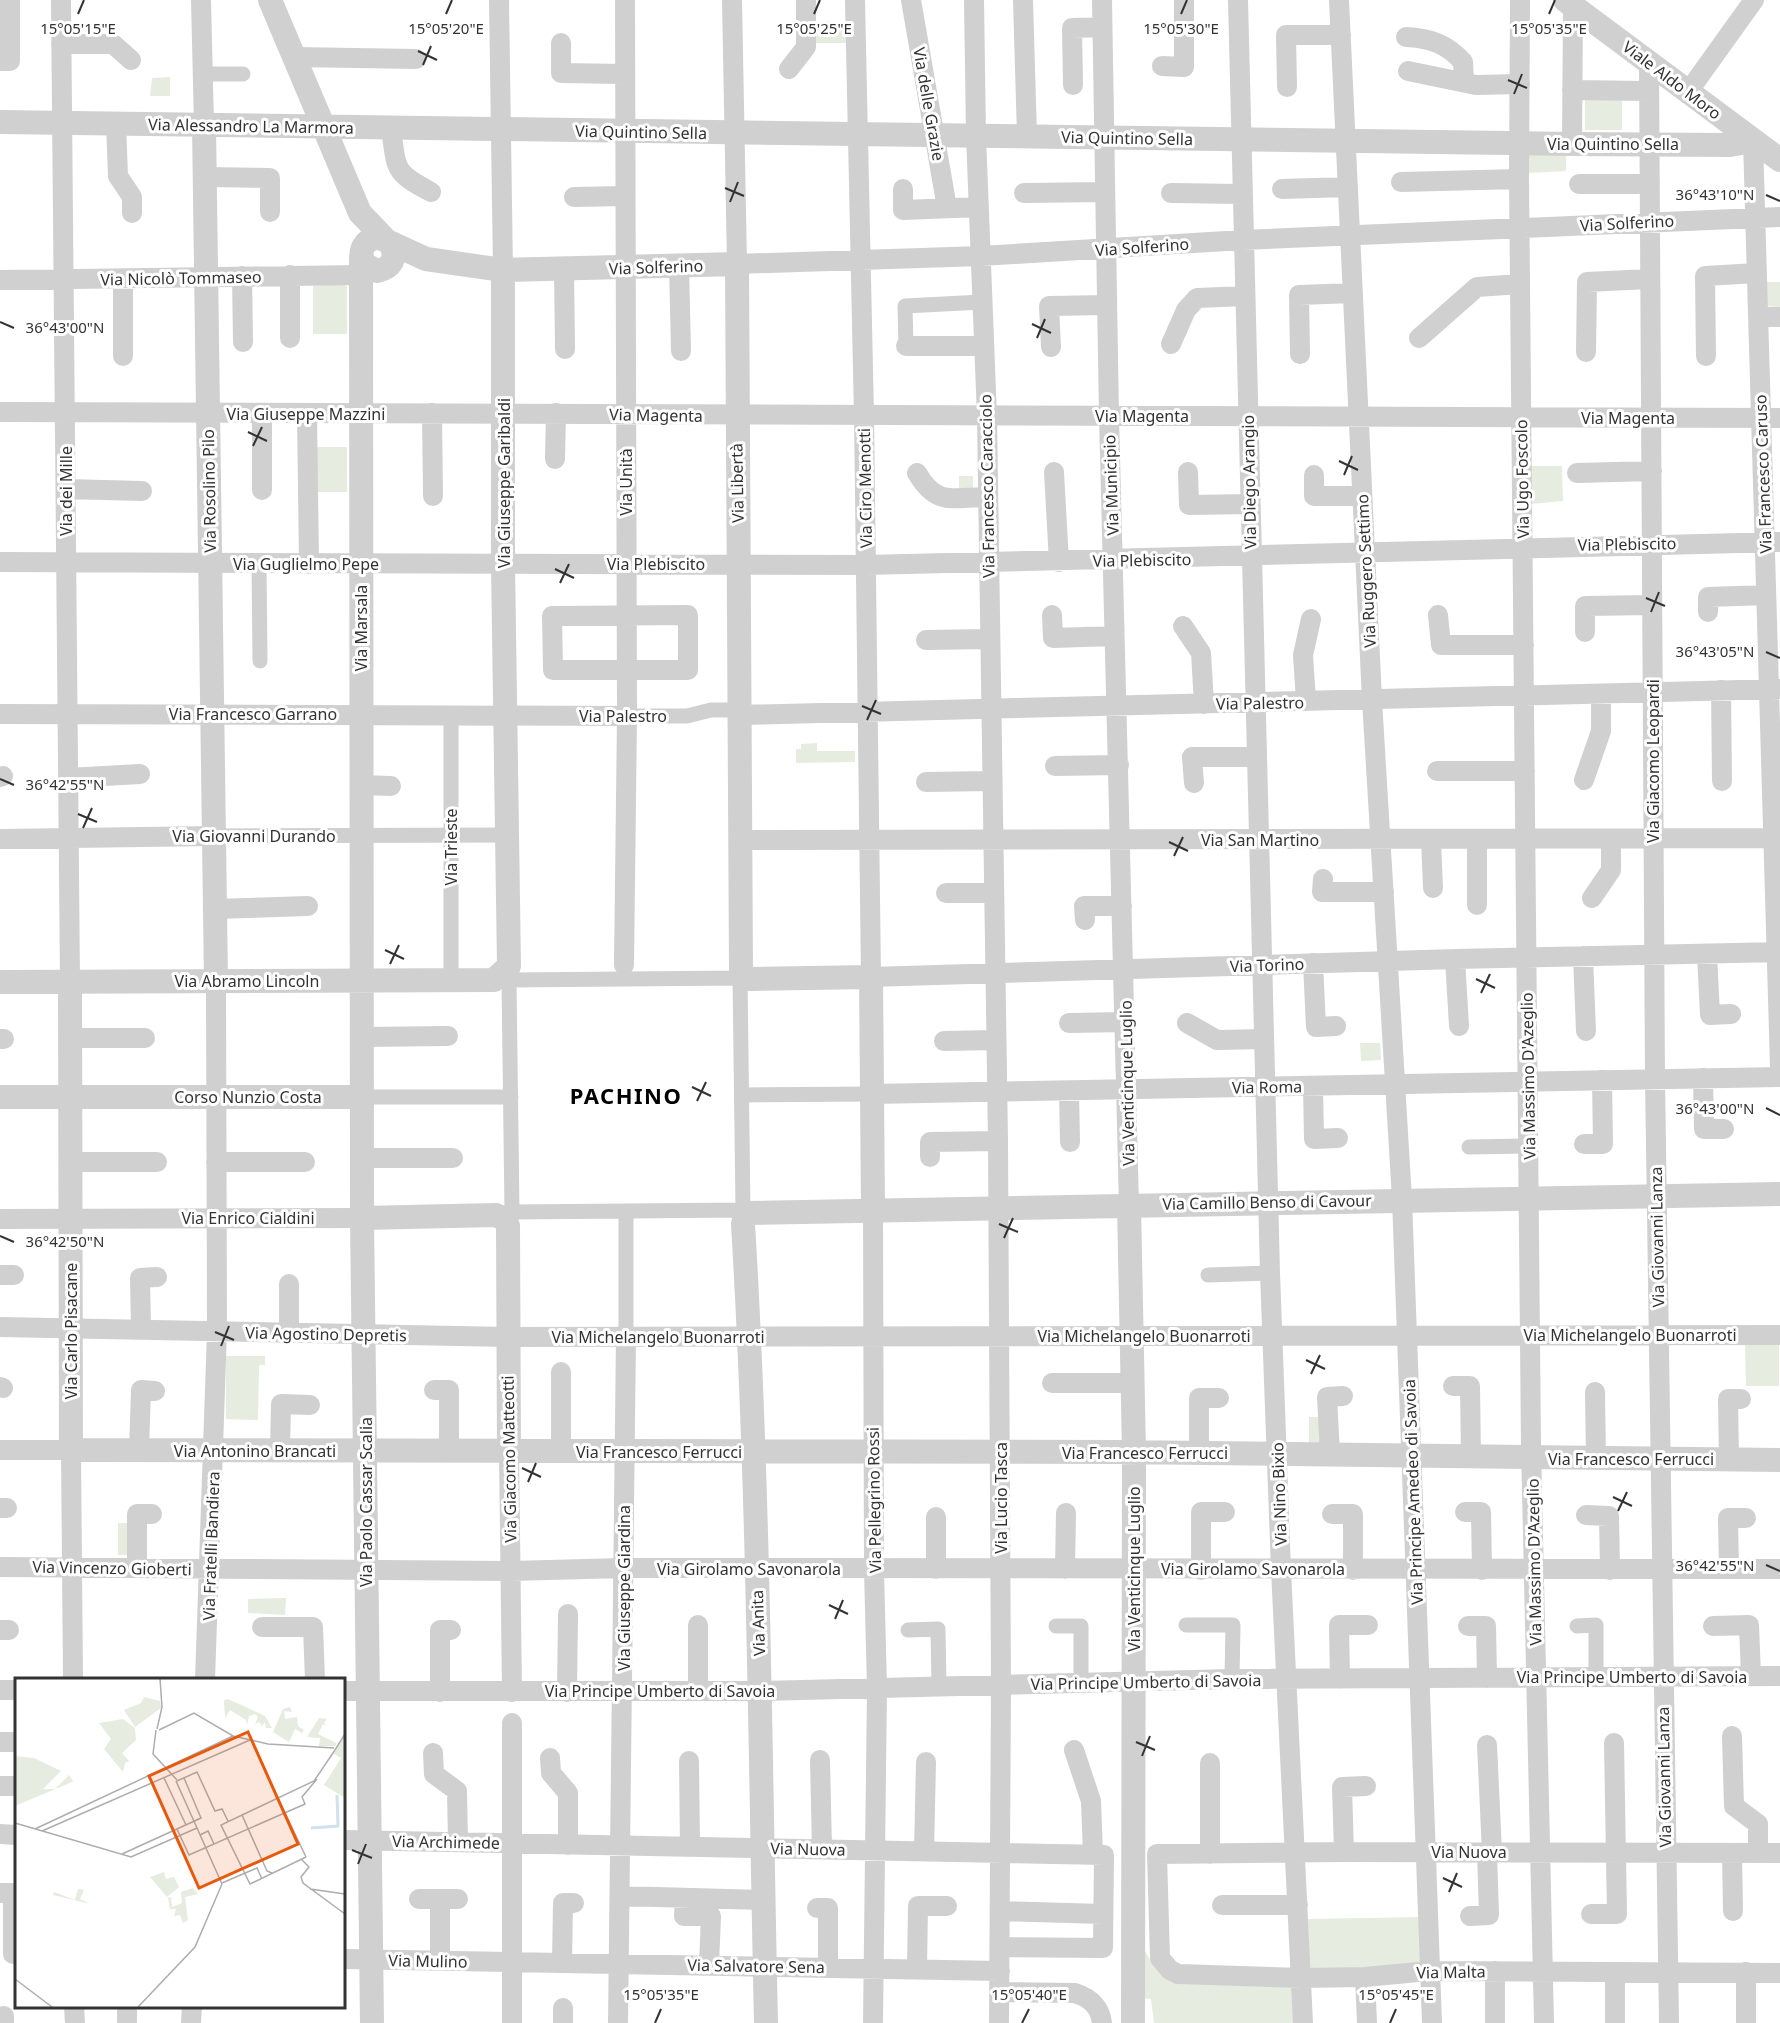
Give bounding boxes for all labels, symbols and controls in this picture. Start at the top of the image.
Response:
text: 15°05'15"E [40,18,116,38]
text: 15°05'20"E [408,18,484,38]
text: 15°05'25"E [776,18,852,38]
text: 15°05'30"E [1143,18,1219,38]
text: 15°05'35"E [1511,18,1587,38]
street label: Viale Aldo Moro [1618,36,1726,124]
street label: Via delle Grazie [908,46,950,162]
street label: Via Alessandro La Marmora [148,113,354,139]
street label: Via Quintino Sella [575,120,707,144]
street label: Via Quintino Sella [1061,126,1193,150]
street label: Via Quintino Sella [1547,133,1679,155]
text: 36°43'10"N [1676,184,1754,204]
street label: Via Solferino [1579,210,1675,236]
street label: Via Solferino [1094,233,1190,261]
street label: Via Solferino [608,254,704,280]
street label: Via Nicolò Tommaseo [100,266,262,290]
text: 36°43'00"N [26,317,104,337]
street label: Via Francesco Caracciolo [974,394,1000,578]
street label: Via Francesco Caruso [1749,394,1777,554]
street label: Via Giuseppe Garibaldi [493,398,515,568]
street label: Via Giuseppe Mazzini [227,403,385,425]
street label: Via Magenta [609,403,703,427]
street label: Via Magenta [1095,405,1189,427]
street label: Via Magenta [1581,407,1675,429]
street label: Via Diego Arangio [1237,415,1261,549]
street label: Via Ugo Foscolo [1510,419,1534,539]
street label: Via Ciro Menotti [853,428,877,548]
street label: Via Rosolino Pilo [197,429,221,553]
street label: Via Municipio [1098,434,1124,536]
street label: Via Libertà [725,443,749,523]
street label: Via dei Mille [55,446,77,536]
street label: Via Unità [615,448,637,516]
street label: Via Ruggero Settimo [1351,494,1381,648]
street label: Via Plebiscito [1578,532,1676,556]
street label: Via Plebiscito [1093,548,1191,572]
street label: Via Guglielmo Pepe [233,553,379,575]
street label: Via Plebiscito [607,553,705,575]
street label: Via Marsala [350,585,372,671]
text: 36°43'05"N [1676,641,1754,661]
street label: Via Giacomo Leopardi [1642,679,1664,843]
street label: Via Palestro [1216,691,1304,715]
street label: Via Francesco Garrano [169,703,337,725]
street label: Via Palestro [579,705,667,727]
text: 36°42'55"N [26,774,104,794]
street label: Via Trieste [440,808,462,886]
street label: Via Giovanni Durando [172,825,336,847]
street label: Via San Martino [1201,829,1319,851]
street label: Via Torino [1229,953,1305,977]
street label: Via Abramo Lincoln [175,970,319,992]
street label: Via Massimo D'Azeglio [1516,992,1540,1160]
street label: Via Venticinque Luglio [1115,1000,1139,1166]
street label: Via Roma [1232,1075,1302,1099]
district label: PACHINO [570,1080,682,1110]
street label: Corso Nunzio Costa [174,1086,322,1108]
text: 36°43'00"N [1676,1098,1754,1118]
street label: Via Giovanni Lanza [1645,1166,1669,1308]
street label: Via Camillo Benso di Cavour [1162,1189,1372,1215]
street label: Via Enrico Cialdini [181,1207,315,1229]
text: 36°42'50"N [26,1231,104,1251]
street label: Via Carlo Pisacane [60,1263,82,1399]
street label: Via Agostino Depretis [245,1322,407,1346]
street label: Via Michelangelo Buonarroti [1523,1324,1737,1346]
street label: Via Michelangelo Buonarroti [1037,1325,1251,1347]
street label: Via Michelangelo Buonarroti [551,1326,765,1348]
street label: Via Giacomo Matteotti [497,1375,521,1543]
street label: Via Principe Amedeo di Savoia [1398,1379,1428,1605]
street label: Via Paolo Cassar Scalia [355,1417,377,1587]
street label: Via Pellegrino Rossi [862,1427,886,1573]
street label: Via Antonino Brancati [174,1440,336,1462]
street label: Via Francesco Ferrucci [576,1441,742,1463]
street label: Via Lucio Tasca [990,1442,1012,1554]
street label: Via Francesco Ferrucci [1062,1442,1228,1464]
street label: Via Nino Bixio [1266,1442,1292,1546]
street label: Via Francesco Ferrucci [1548,1448,1714,1470]
street label: Via Fratelli Bandiera [197,1471,225,1621]
street label: Via Massimo D'Azeglio [1522,1478,1546,1646]
street label: Via Venticinque Luglio [1123,1486,1145,1652]
street label: Via Giuseppe Giardina [613,1505,635,1671]
text: 36°42'55"N [1676,1555,1754,1575]
street label: Via Vincenzo Gioberti [32,1556,192,1580]
street label: Via Girolamo Savonarola [657,1558,841,1580]
street label: Via Girolamo Savonarola [1161,1558,1345,1580]
street label: Via Anita [746,1590,770,1656]
street label: Via Principe Umberto di Savoia [1517,1666,1747,1688]
street label: Via Principe Umberto di Savoia [1031,1669,1261,1695]
inset map [15,1678,345,2008]
street label: Via Principe Umberto di Savoia [545,1680,775,1702]
street label: Via Giovanni Lanza [1652,1706,1676,1848]
street label: Via Archimede [392,1830,500,1854]
street label: Via Nuova [770,1837,846,1861]
street label: Via Nuova [1431,1841,1507,1863]
street label: Via Mulino [388,1949,468,1973]
street label: Via Salvatore Sena [687,1954,825,1978]
street label: Via Malta [1416,1960,1486,1984]
text: 15°05'35"E [623,1984,699,2004]
text: 15°05'40"E [991,1984,1067,2004]
text: 15°05'45"E [1358,1984,1434,2004]

